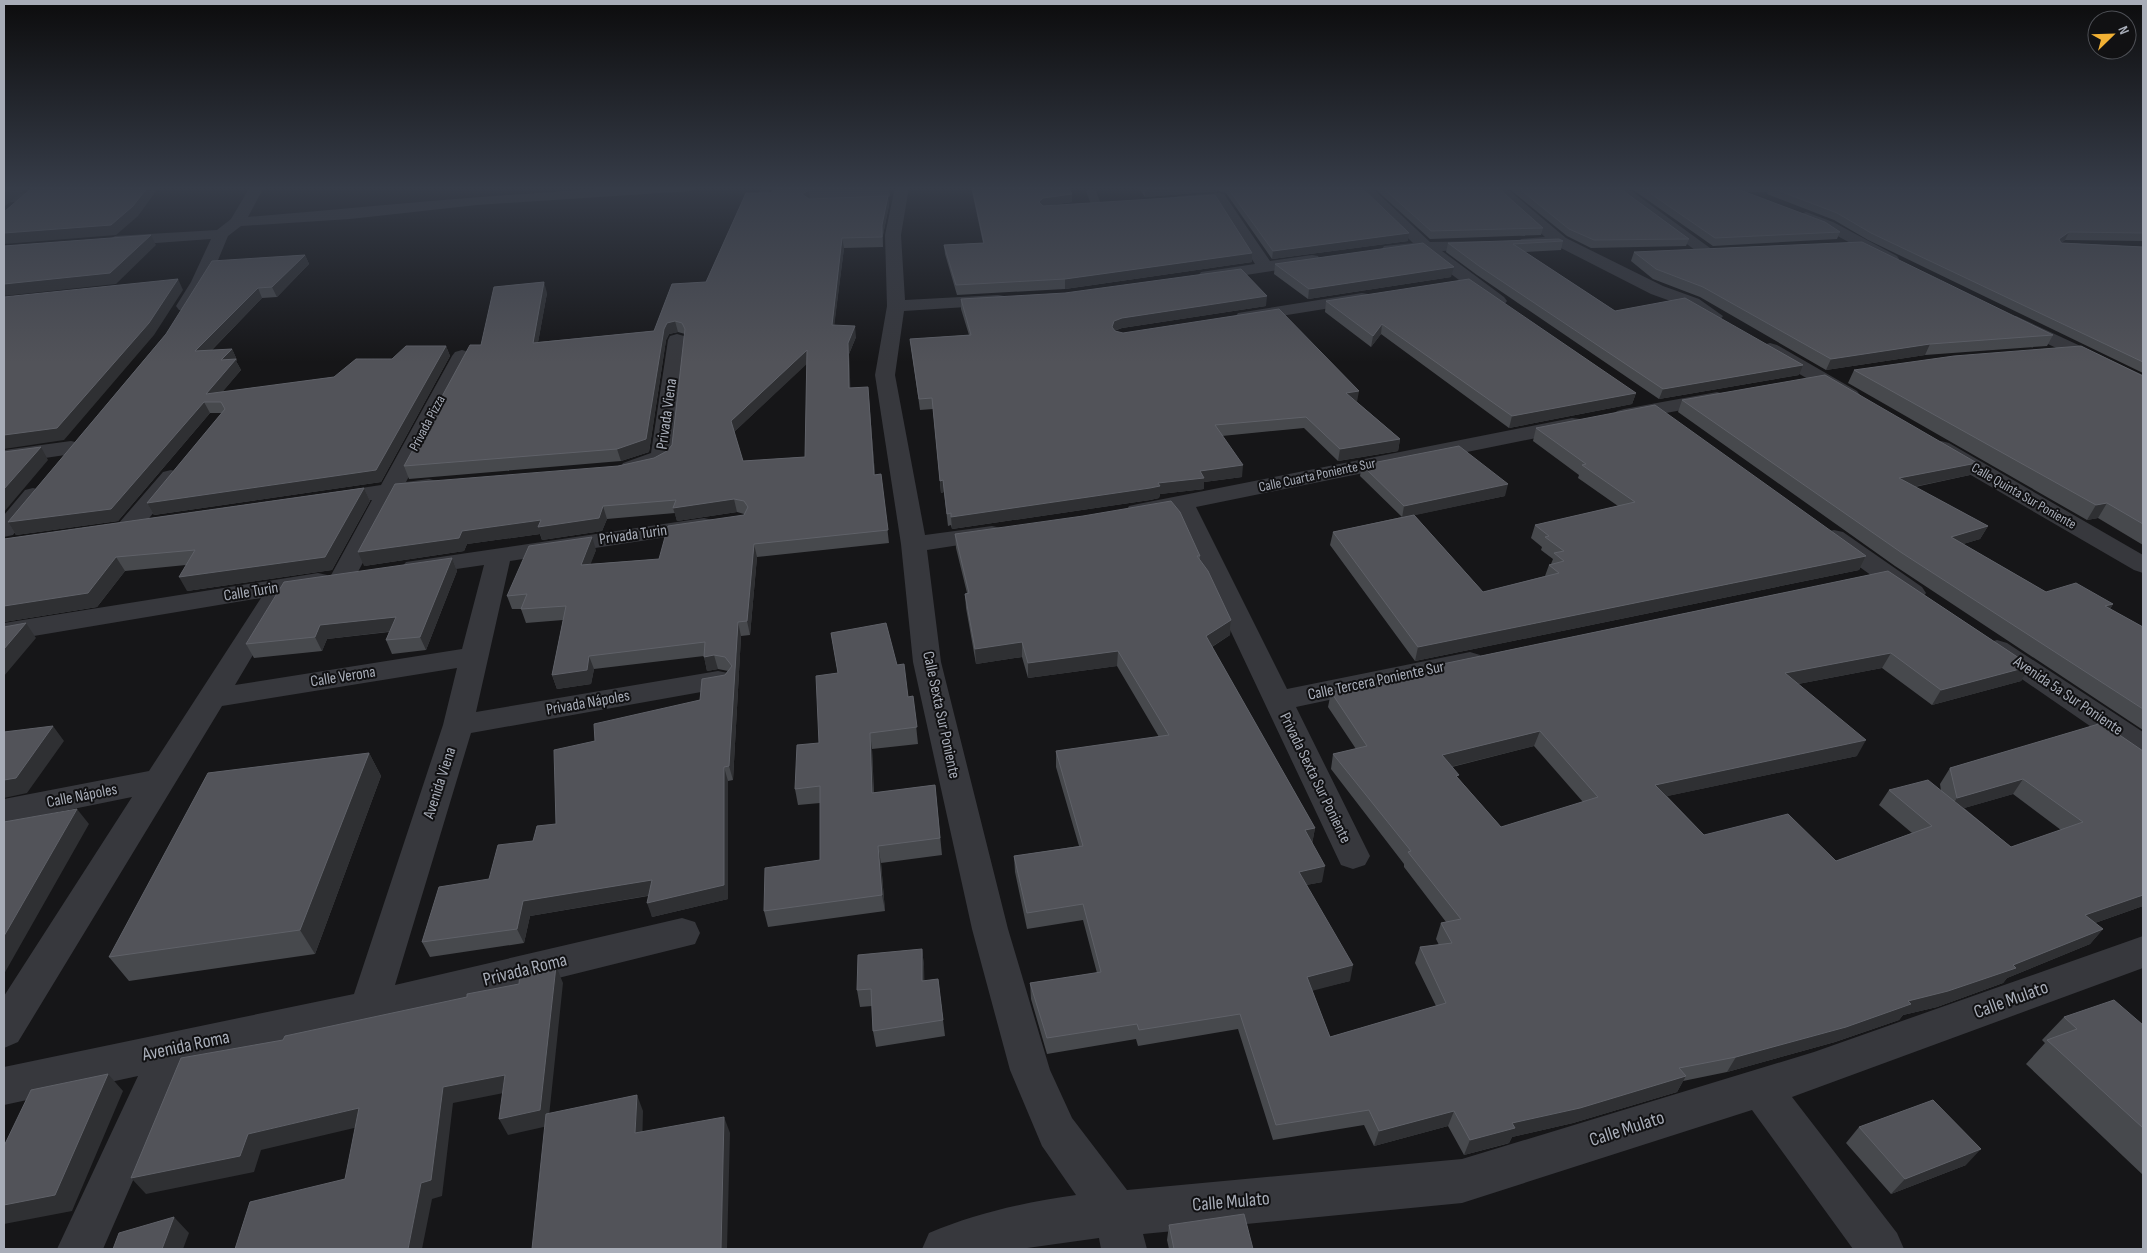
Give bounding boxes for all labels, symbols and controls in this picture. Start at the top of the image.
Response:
north arrow [2087,10,2137,60]
text: N [2114,23,2133,37]
street label: Privada Viena [653,377,681,451]
street label: Privada Pizza [405,392,449,454]
street label: Calle Cuarta Poniente Sur [1257,454,1377,496]
street label: Calle Quinta Sur Poniente [1969,459,2079,533]
street label: Privada Turin [598,521,668,549]
street label: Calle Turin [222,578,280,606]
street label: Calle Sexta Sur Poniente [918,650,964,780]
street label: Avenida 5a Sur Poniente [2009,652,2126,740]
street label: Calle Tercera Poniente Sur [1306,657,1446,705]
street label: Calle Verona [309,662,377,692]
street label: Privada Nápoles [545,686,632,720]
street label: Privada Sexta Sur Poniente [1275,710,1355,846]
street label: Avenida Viena [419,745,460,822]
street label: Calle Nápoles [45,780,119,812]
street label: Privada Roma [481,948,569,992]
street label: Calle Mulato [1971,976,2051,1024]
street label: Avenida Roma [139,1026,232,1067]
street label: Calle Mulato [1587,1106,1667,1152]
street label: Calle Mulato [1191,1187,1271,1217]

